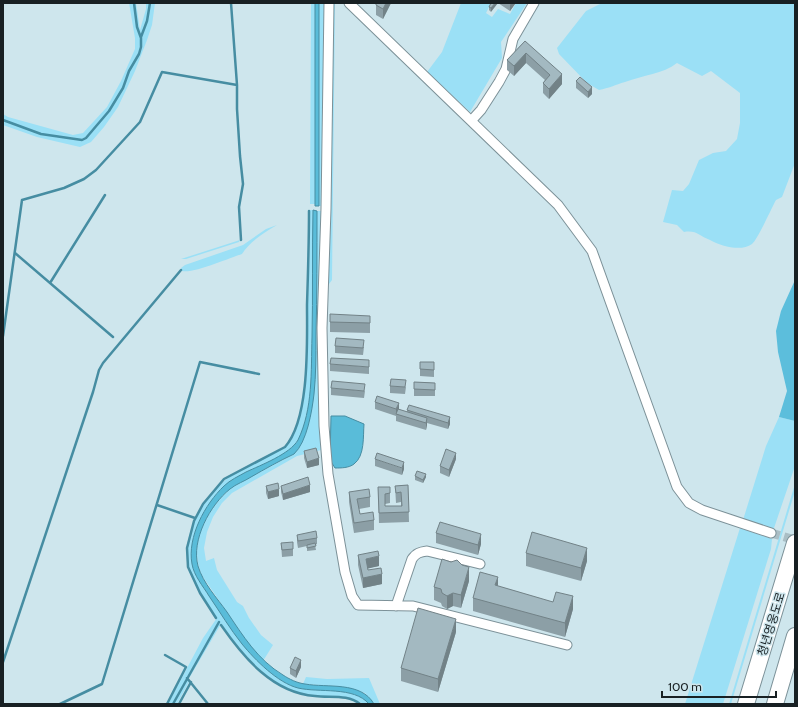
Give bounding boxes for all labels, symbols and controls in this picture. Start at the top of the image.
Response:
street label: 청년영웅도로 [754,590,788,658]
scale bar [662,673,776,699]
text: 100 m [668,679,702,694]

